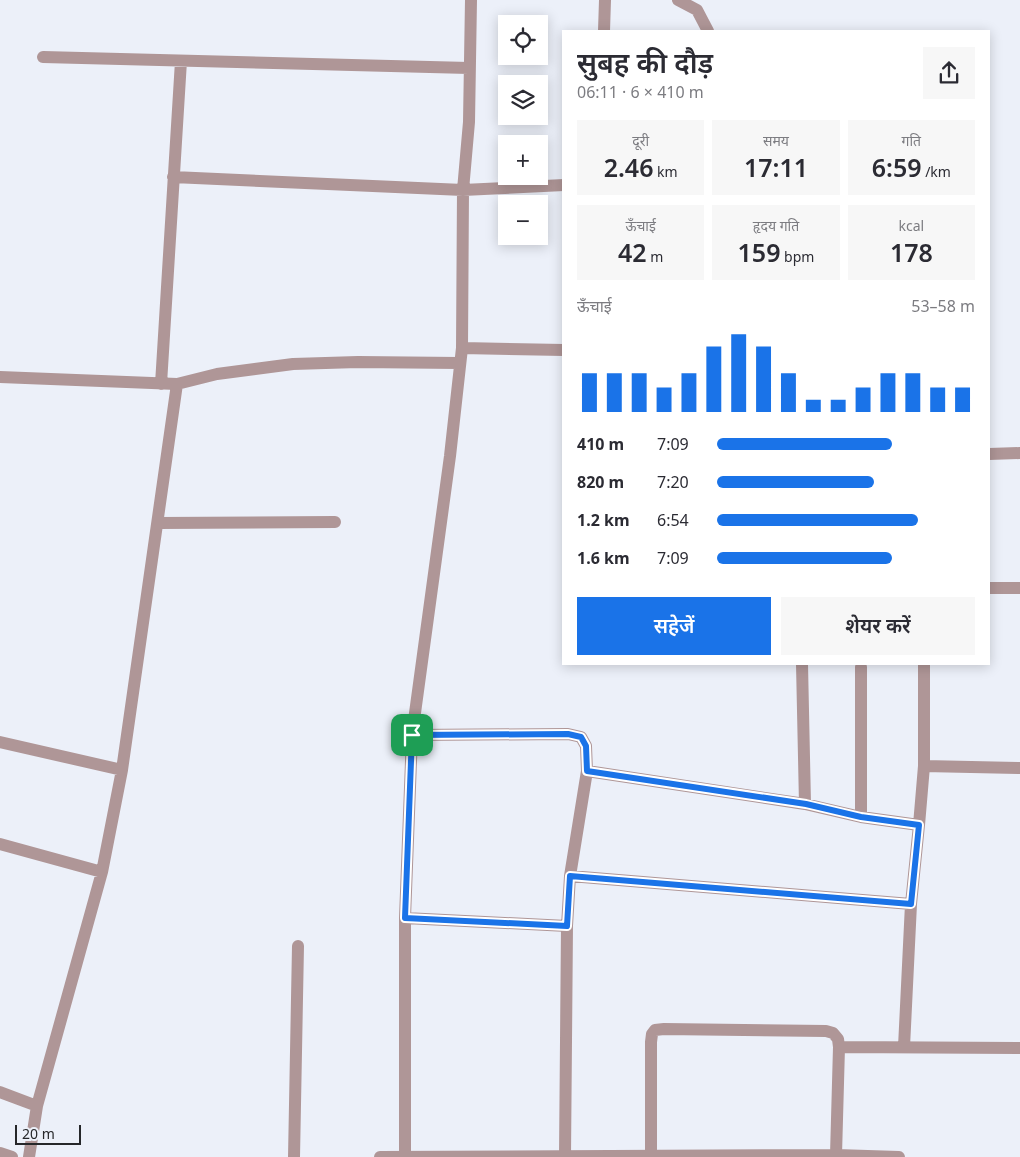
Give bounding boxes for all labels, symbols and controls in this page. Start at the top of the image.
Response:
map controls [498,15,548,245]
button: locate [498,15,548,65]
text: सुबह की दौड़ [577,43,713,81]
button: share [923,47,975,99]
button: layers [498,75,548,125]
text: 06:11 · 6 × 410 m [577,81,704,103]
text: दूरी [632,131,649,150]
text: समय [763,131,789,150]
text: गति [902,131,921,150]
button: + [498,135,548,185]
text: 2.46 [604,150,653,184]
text: 17:11 [744,150,808,184]
text: 6:59 [872,150,922,184]
text: km [653,162,678,181]
text: /km [922,162,951,181]
button: − [498,195,548,245]
text: ऊँचाई [625,216,656,235]
text: हृदय गति [753,216,799,235]
text: kcal [898,216,924,235]
text: 42 [618,235,647,269]
text: 159 [738,235,780,269]
text: 178 [890,235,933,269]
text: m [647,247,663,266]
text: bpm [780,247,814,266]
text: ऊँचाई [577,295,612,317]
text: 53–58 m [911,295,975,317]
text: 410 m [577,433,624,455]
text: 7:09 [657,433,689,455]
text: 820 m [577,471,624,493]
text: 7:20 [657,471,689,493]
text: 1.2 km [577,509,629,531]
text: 6:54 [657,509,689,531]
text: 1.6 km [577,547,629,569]
text: 7:09 [657,547,689,569]
button: सहेजें [577,597,771,655]
button: शेयर करें [781,597,975,655]
pin [391,714,433,756]
icon: arrive [398,721,426,749]
scale bar [15,1122,81,1145]
text: 20 m [22,1124,55,1143]

